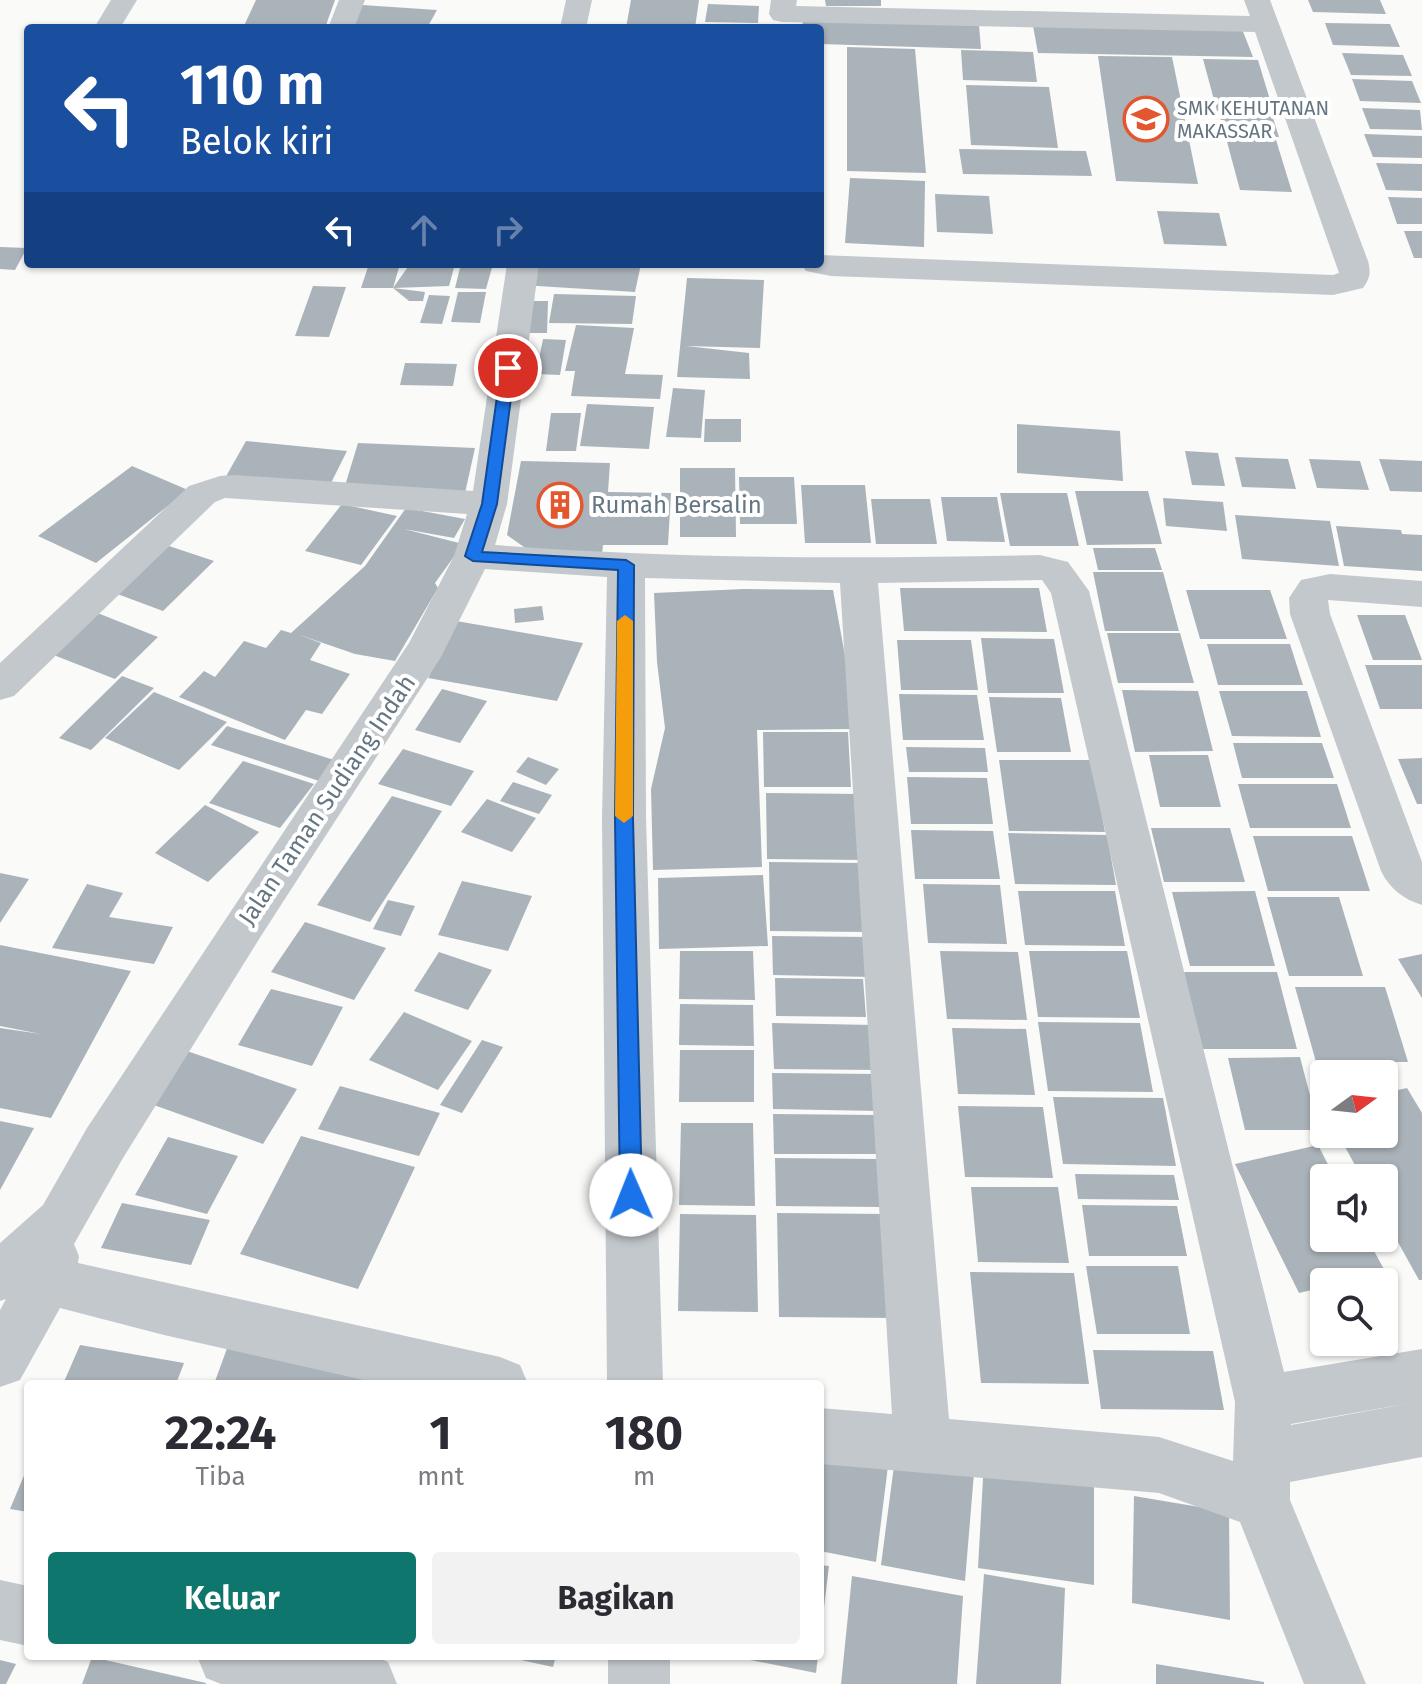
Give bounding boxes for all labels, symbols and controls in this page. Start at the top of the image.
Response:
text: 110 m [180,52,324,119]
icon: left [48,56,152,160]
school or university icon: SMK KEHUTANAN MAKASSAR [1122,95,1170,143]
place label: SMK KEHUTANAN MAKASSAR [1177,96,1329,143]
text: Belok kiri [180,120,334,164]
icon: left [318,208,362,252]
icon: ahead [402,208,446,252]
icon: right [486,208,530,252]
pin [474,334,542,402]
icon: arrive [486,346,530,390]
building icon: Rumah Bersalin [536,481,584,529]
place label: Rumah Bersalin [591,491,762,519]
street label: Jalan Taman Sudiang Indah [233,670,421,930]
north arrow [1310,1060,1398,1148]
map controls [1310,1060,1398,1356]
position arrow [589,1153,673,1237]
button: sound [1310,1164,1398,1252]
button: search [1310,1268,1398,1356]
text: 22:24 [165,1404,276,1462]
text: 1 [430,1404,452,1462]
text: 180 [605,1404,683,1462]
text: Tiba [196,1461,246,1492]
text: mnt [417,1461,464,1492]
text: m [633,1461,655,1492]
button: Keluar [48,1552,416,1644]
button: Bagikan [432,1552,800,1644]

